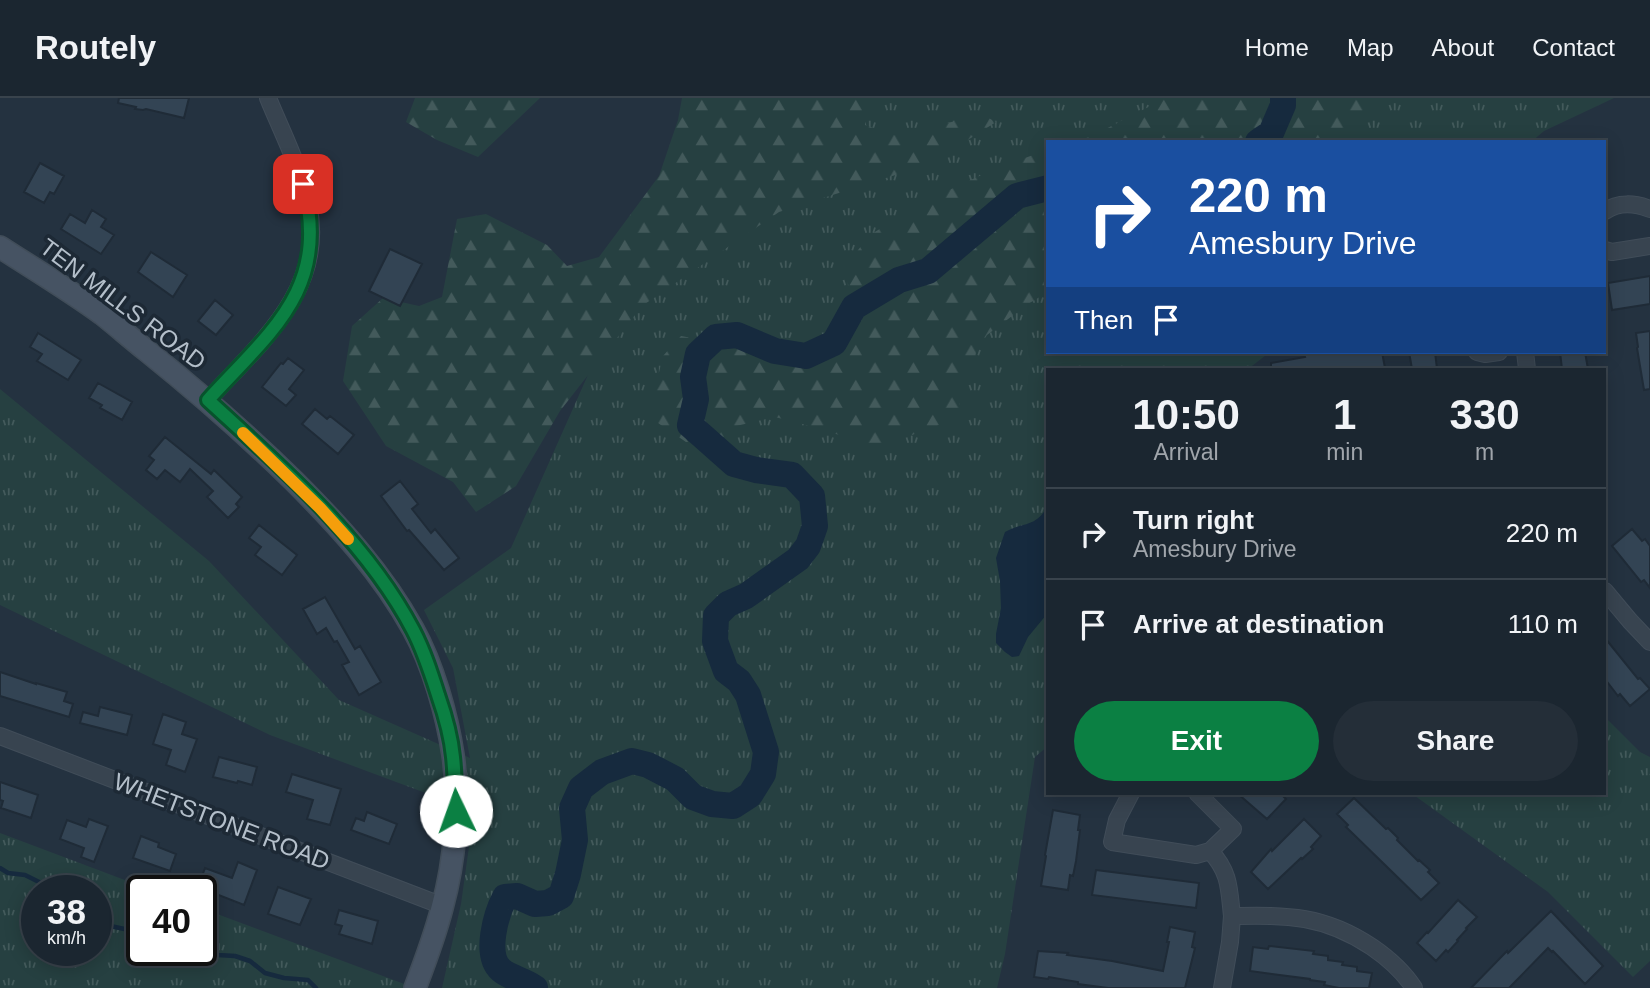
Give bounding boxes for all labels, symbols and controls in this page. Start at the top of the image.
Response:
text: Routely [35,29,156,66]
text: Home [1245,34,1309,61]
text: Map [1347,34,1394,61]
text: About [1432,34,1494,61]
text: Contact [1532,34,1615,61]
pin [273,154,333,214]
icon: arrive [284,165,322,203]
icon: right [1074,168,1165,259]
text: 220 m [1189,168,1328,222]
text: Amesbury Drive [1189,225,1417,261]
street label: TEN MILLS ROAD [35,233,211,375]
icon: arrive [1147,301,1185,339]
text: Then [1074,305,1133,335]
text: 10:50 [1132,391,1240,438]
text: 1 [1333,391,1356,438]
text: 330 [1450,391,1520,438]
text: Arrival [1153,439,1219,465]
text: min [1326,439,1363,465]
text: m [1475,439,1494,465]
text: Turn right [1133,505,1254,535]
icon: right [1074,515,1112,553]
text: 220 m [1506,518,1578,548]
text: Amesbury Drive [1133,536,1297,562]
icon: arrive [1074,606,1112,644]
text: Arrive at destination [1133,609,1384,639]
text: 110 m [1508,609,1578,639]
button: Exit [1074,701,1319,781]
button: Share [1333,701,1578,781]
street label: WHETSTONE ROAD [110,767,334,875]
position arrow [419,774,493,848]
speed limit sign: 40 [126,875,217,966]
text: 38 [47,892,86,931]
text: km/h [47,928,86,948]

